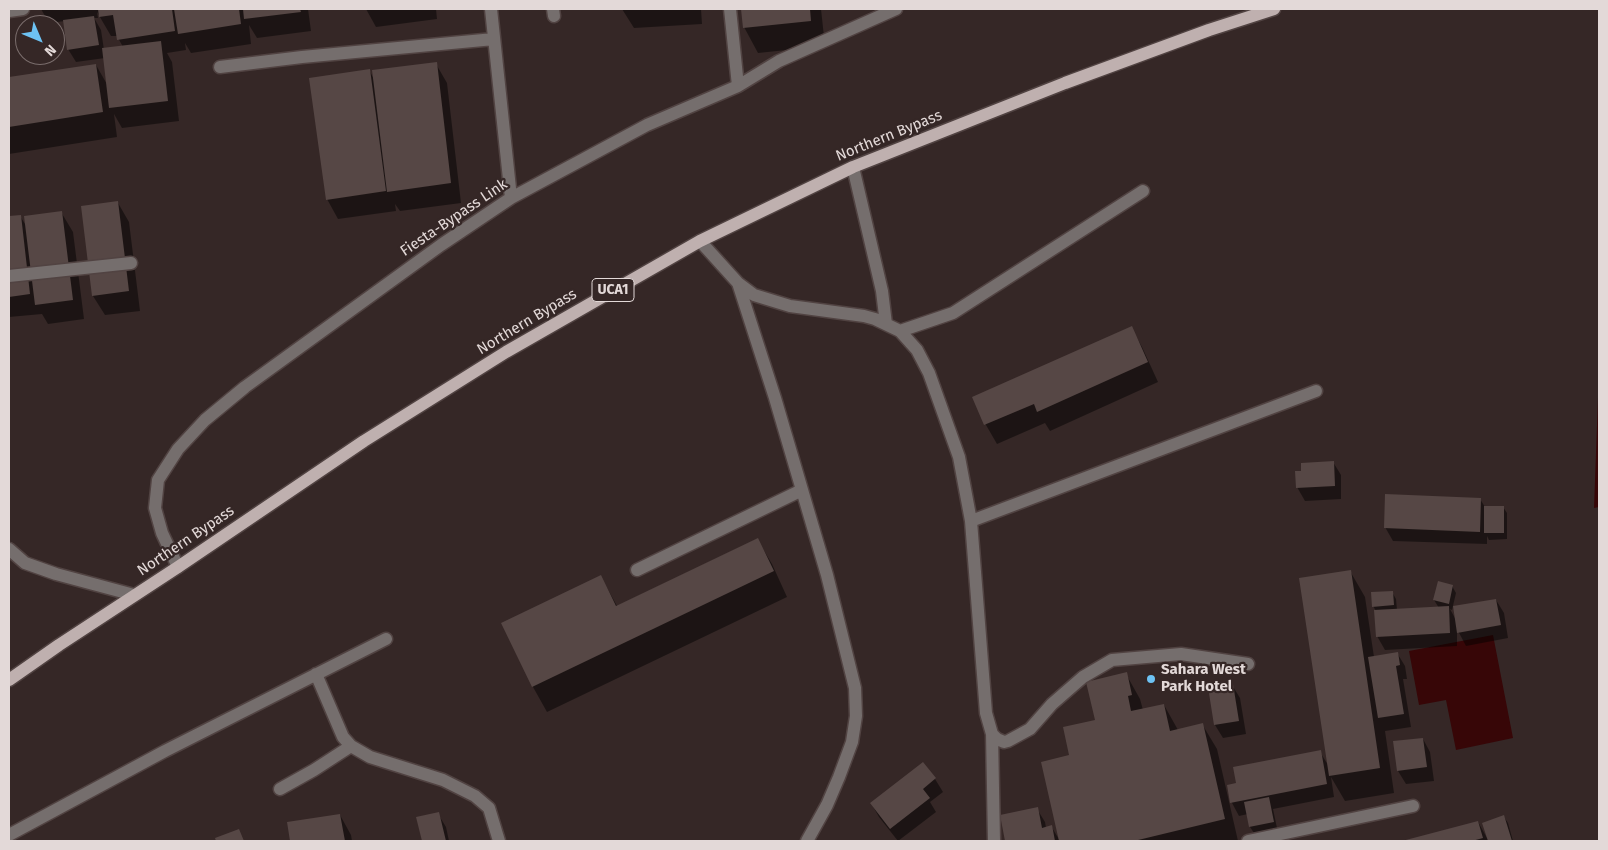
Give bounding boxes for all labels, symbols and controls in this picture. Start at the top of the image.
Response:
north arrow [15,15,65,65]
text: N [41,41,60,60]
street label: Northern Bypass [833,107,945,165]
street label: Fiesta-Bypass Link [397,176,511,260]
road number: UCA1 [592,278,634,302]
street label: Northern Bypass [474,285,580,359]
street label: Northern Bypass [134,502,238,580]
place label: Sahara West Park Hotel [1161,661,1246,696]
marker: Sahara West Park Hotel [1145,673,1157,685]

